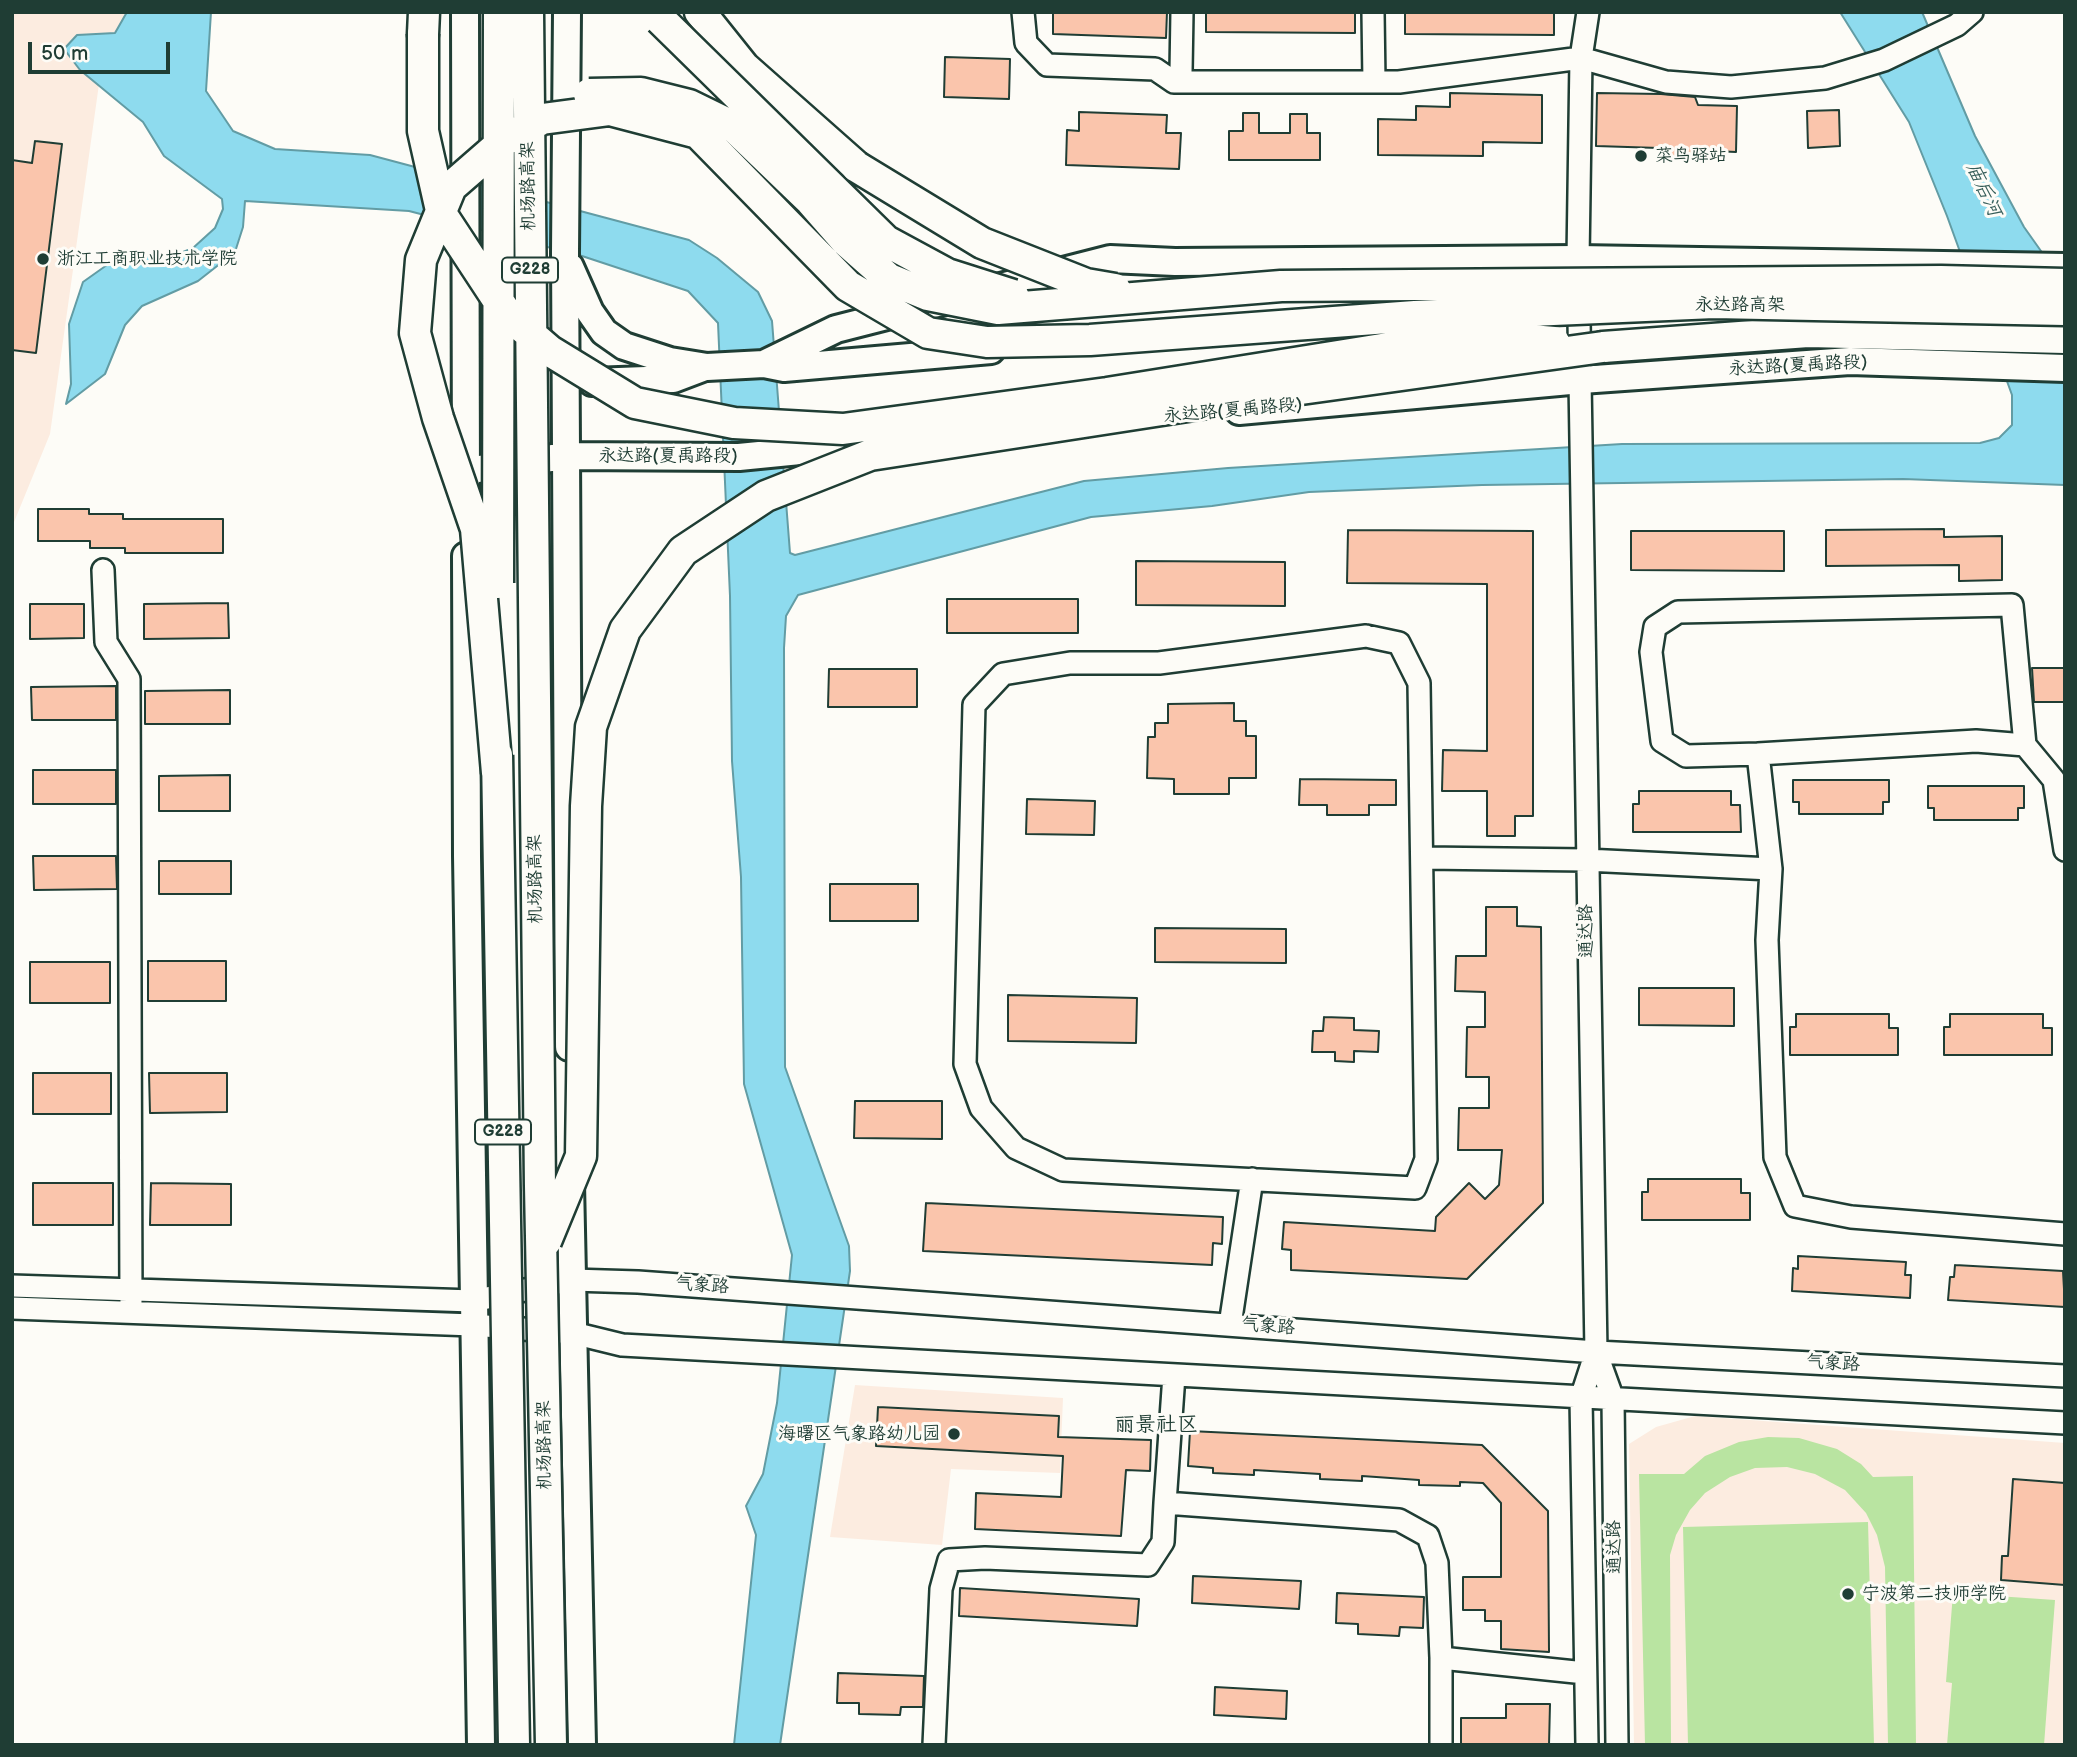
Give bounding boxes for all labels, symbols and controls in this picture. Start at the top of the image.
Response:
scale bar [32,28,173,72]
text: 50 m [41,41,88,66]
street label: 机场路高架 [517,141,541,231]
place label: 菜鸟驿站 [1655,145,1727,167]
marker: 菜鸟驿站 [1633,148,1649,164]
water label: 庙后河 [1961,159,2005,221]
place label: 浙江工商职业技术学院 [57,248,237,270]
marker: 浙江工商职业技术学院 [35,251,51,267]
road number: G228 [502,258,558,282]
street label: 永达路高架 [1695,294,1785,316]
street label: 永达路(夏禹路段) [1728,352,1868,380]
street label: 永达路(夏禹路段) [1163,394,1303,428]
street label: 永达路(夏禹路段) [598,445,738,467]
street label: 机场路高架 [524,834,548,924]
street label: 通达路 [1576,904,1598,958]
road number: G228 [475,1120,531,1144]
street label: 气象路 [674,1273,730,1299]
street label: 气象路 [1240,1314,1296,1340]
street label: 气象路 [1805,1352,1861,1376]
street label: 机场路高架 [533,1400,557,1490]
district label: 丽景社区 [1114,1413,1198,1439]
place label: 海曙区气象路幼儿园 [778,1423,940,1445]
marker: 海曙区气象路幼儿园 [946,1426,962,1442]
street label: 通达路 [1604,1520,1626,1574]
place label: 宁波第二技师学院 [1862,1583,2006,1605]
marker: 宁波第二技师学院 [1840,1586,1856,1602]

